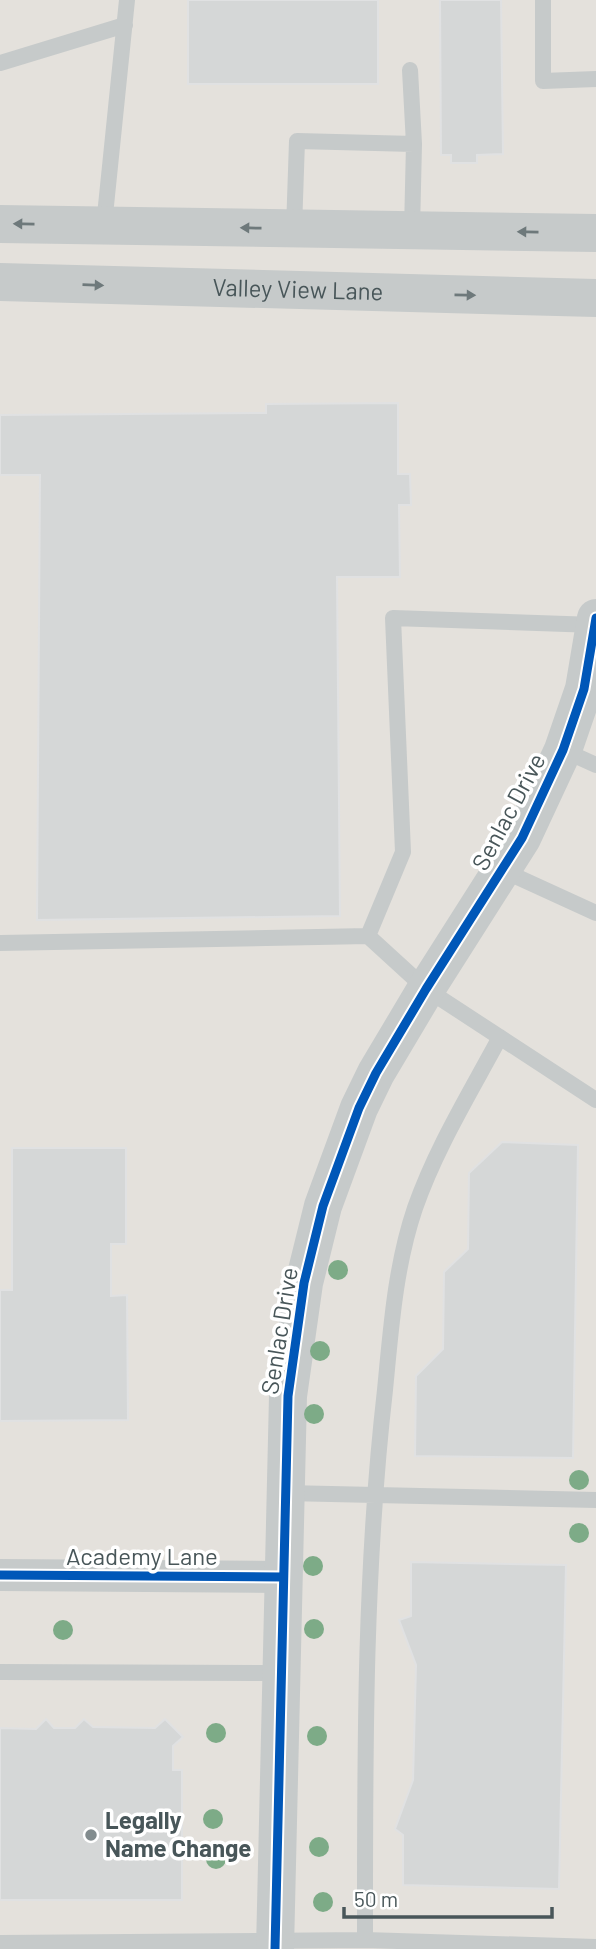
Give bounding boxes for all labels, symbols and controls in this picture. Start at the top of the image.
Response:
one-way arrow [13,218,35,230]
one-way arrow [240,222,262,234]
one-way arrow [517,226,539,238]
street label: Valley View Lane [212,272,384,305]
one-way arrow [82,279,104,291]
one-way arrow [455,289,477,301]
street label: Senlac Drive [465,748,551,875]
street label: Senlac Drive [254,1265,303,1396]
street label: Academy Lane [66,1541,218,1570]
place label: Legally Name Change [105,1805,251,1862]
marker: Legally Name Change [83,1827,99,1843]
scale bar [344,1876,552,1920]
text: 50 m [354,1886,398,1911]

